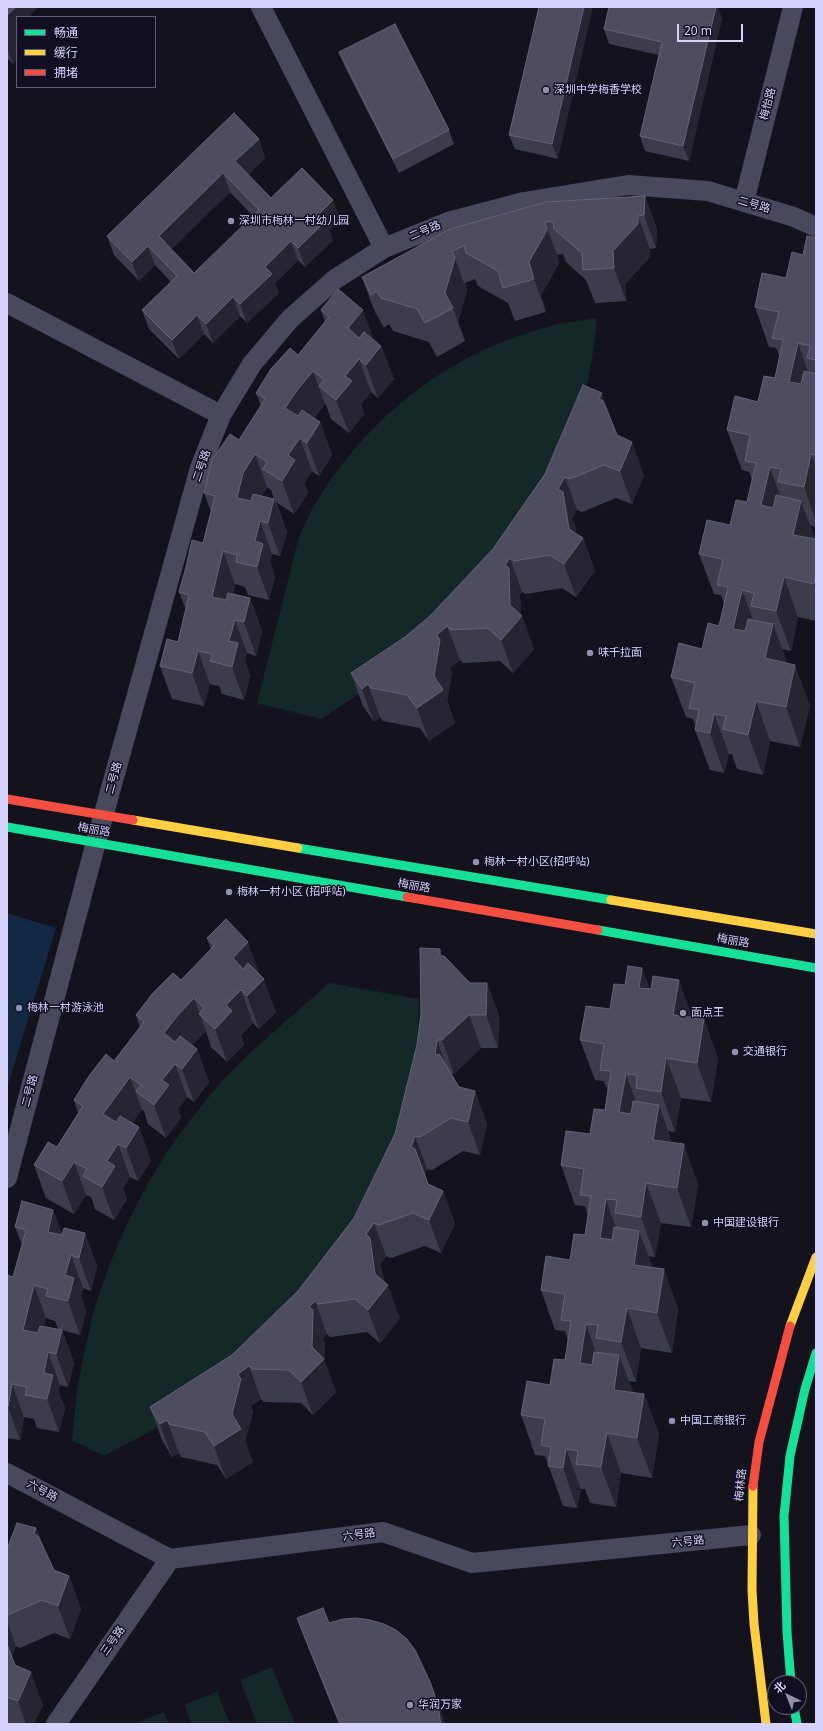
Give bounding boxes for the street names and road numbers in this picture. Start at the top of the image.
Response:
street label: 梅怡路 [758,86,778,122]
street label: 二号路 [736,194,772,216]
street label: 二号路 [407,218,443,244]
street label: 二号路 [190,448,214,484]
street label: 二号路 [103,760,125,796]
street label: 梅丽路 [77,821,111,839]
street label: 梅丽路 [397,877,431,895]
street label: 梅丽路 [716,932,750,950]
street label: 二号路 [19,1073,41,1109]
street label: 梅林路 [733,1468,749,1502]
street label: 六号路 [24,1477,60,1505]
street label: 六号路 [342,1526,376,1544]
street label: 六号路 [671,1534,705,1550]
street label: 三号路 [98,1624,128,1658]

